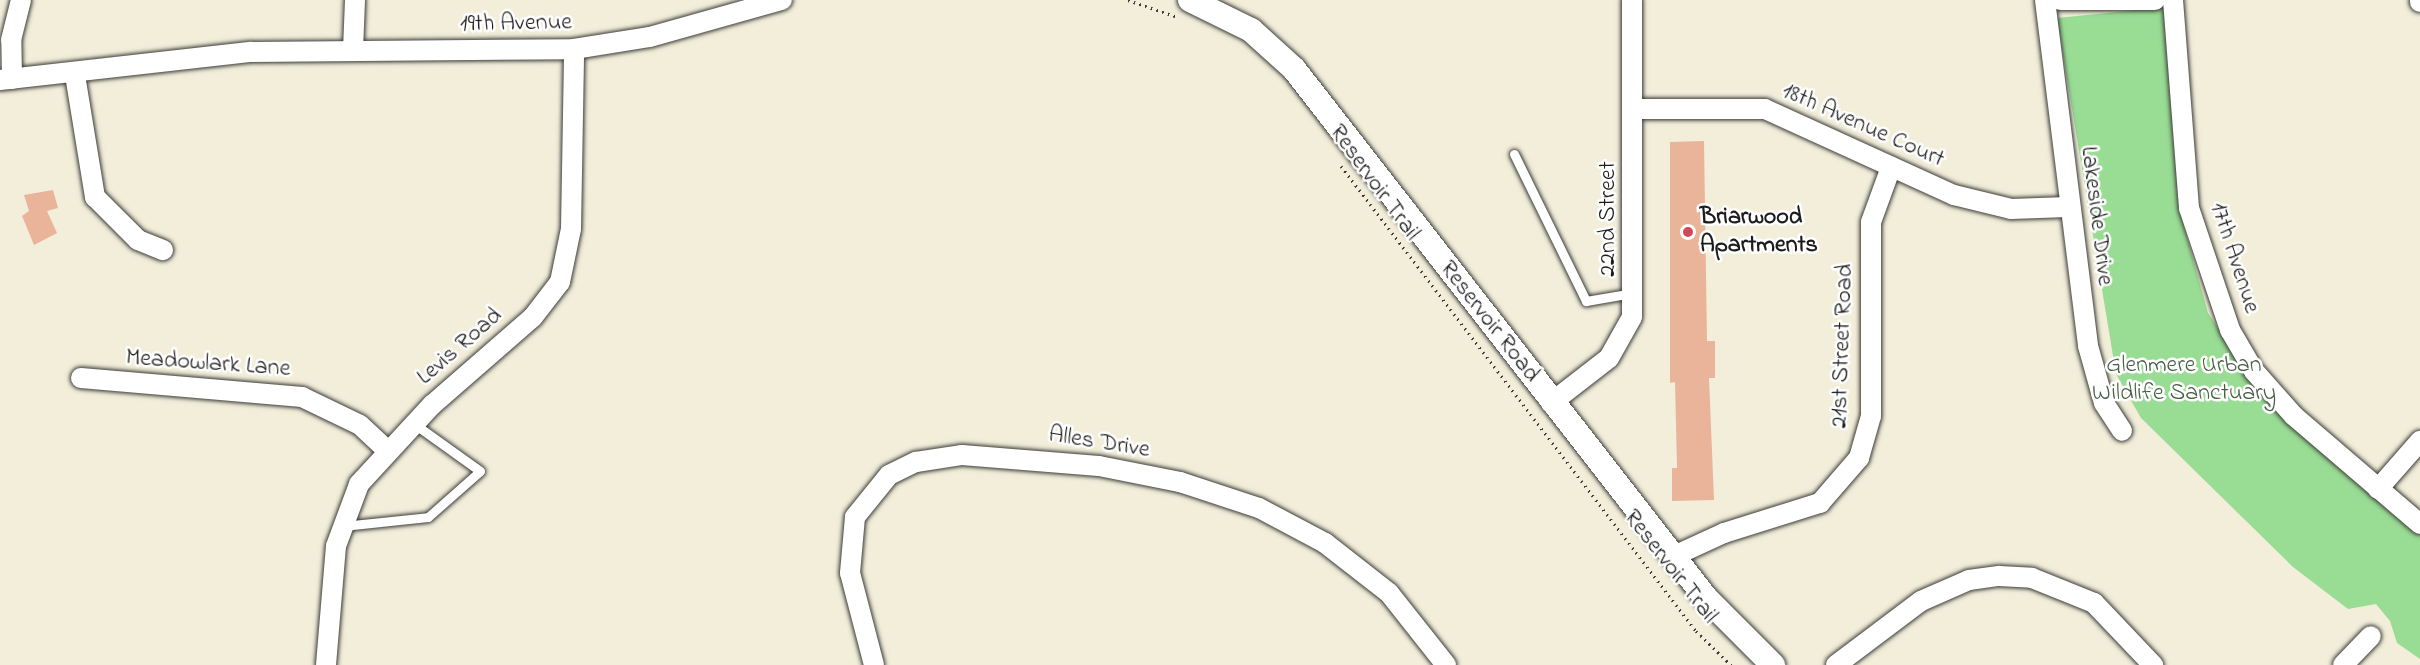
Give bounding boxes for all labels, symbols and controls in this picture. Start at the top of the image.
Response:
street label: 19th Avenue [460,9,572,39]
street label: 18th Avenue Court [1777,77,1949,175]
street label: Reservoir Trail [1322,119,1426,247]
street label: Lakeside Drive [2073,145,2119,287]
street label: 22nd Street [1595,161,1623,277]
street label: 17th Avenue [2203,199,2265,317]
place label: Briarwood Apartments [1700,204,1818,260]
marker: Briarwood Apartments [1681,225,1695,239]
street label: Reservoir Road [1433,256,1545,388]
street label: 21st Street Road [1826,263,1860,429]
street label: Levis Road [411,302,509,392]
street label: Meadowlark Lane [125,344,291,384]
park label: Glenmere Urban Wildlife Sanctuary [2092,352,2276,408]
street label: Alles Drive [1046,421,1152,465]
street label: Reservoir Trail [1617,504,1723,630]

